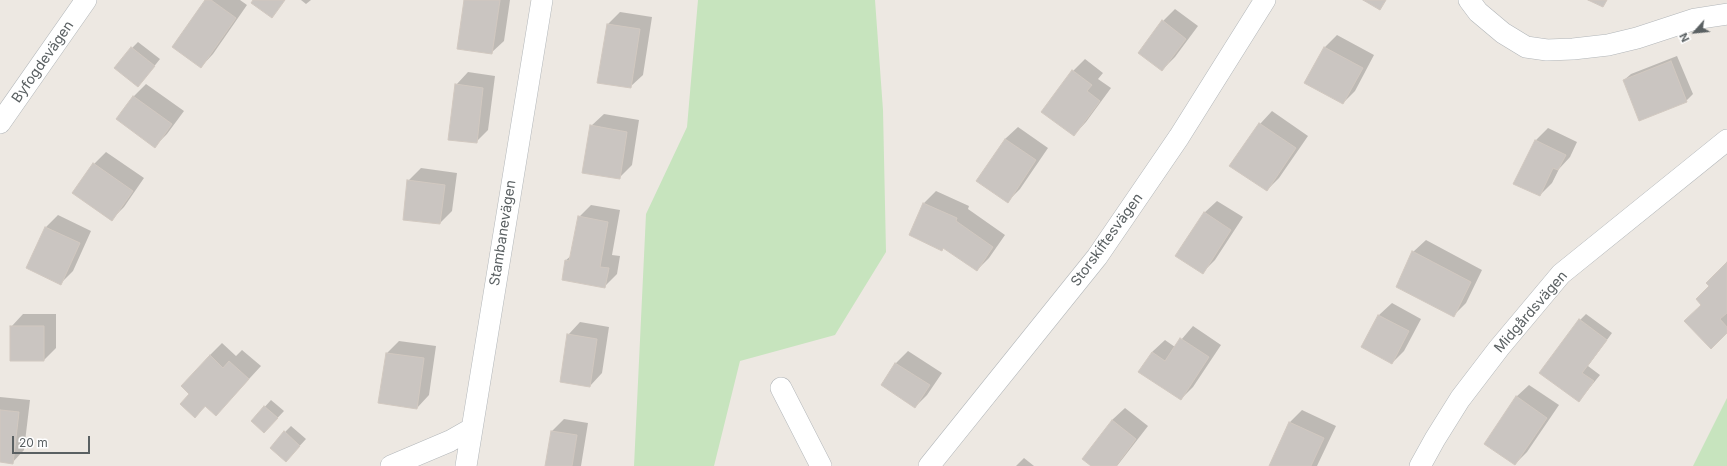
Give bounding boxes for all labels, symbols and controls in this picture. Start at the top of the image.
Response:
north arrow [1675,12,1715,52]
street label: Byfogdevägen [9,18,77,106]
text: N [1676,31,1692,44]
street label: Stambanevägen [486,179,520,287]
street label: Storskiftesvägen [1068,190,1146,290]
street label: Midgårdsvägen [1491,268,1571,356]
scale bar [14,428,92,454]
text: 20 m [19,435,48,450]

